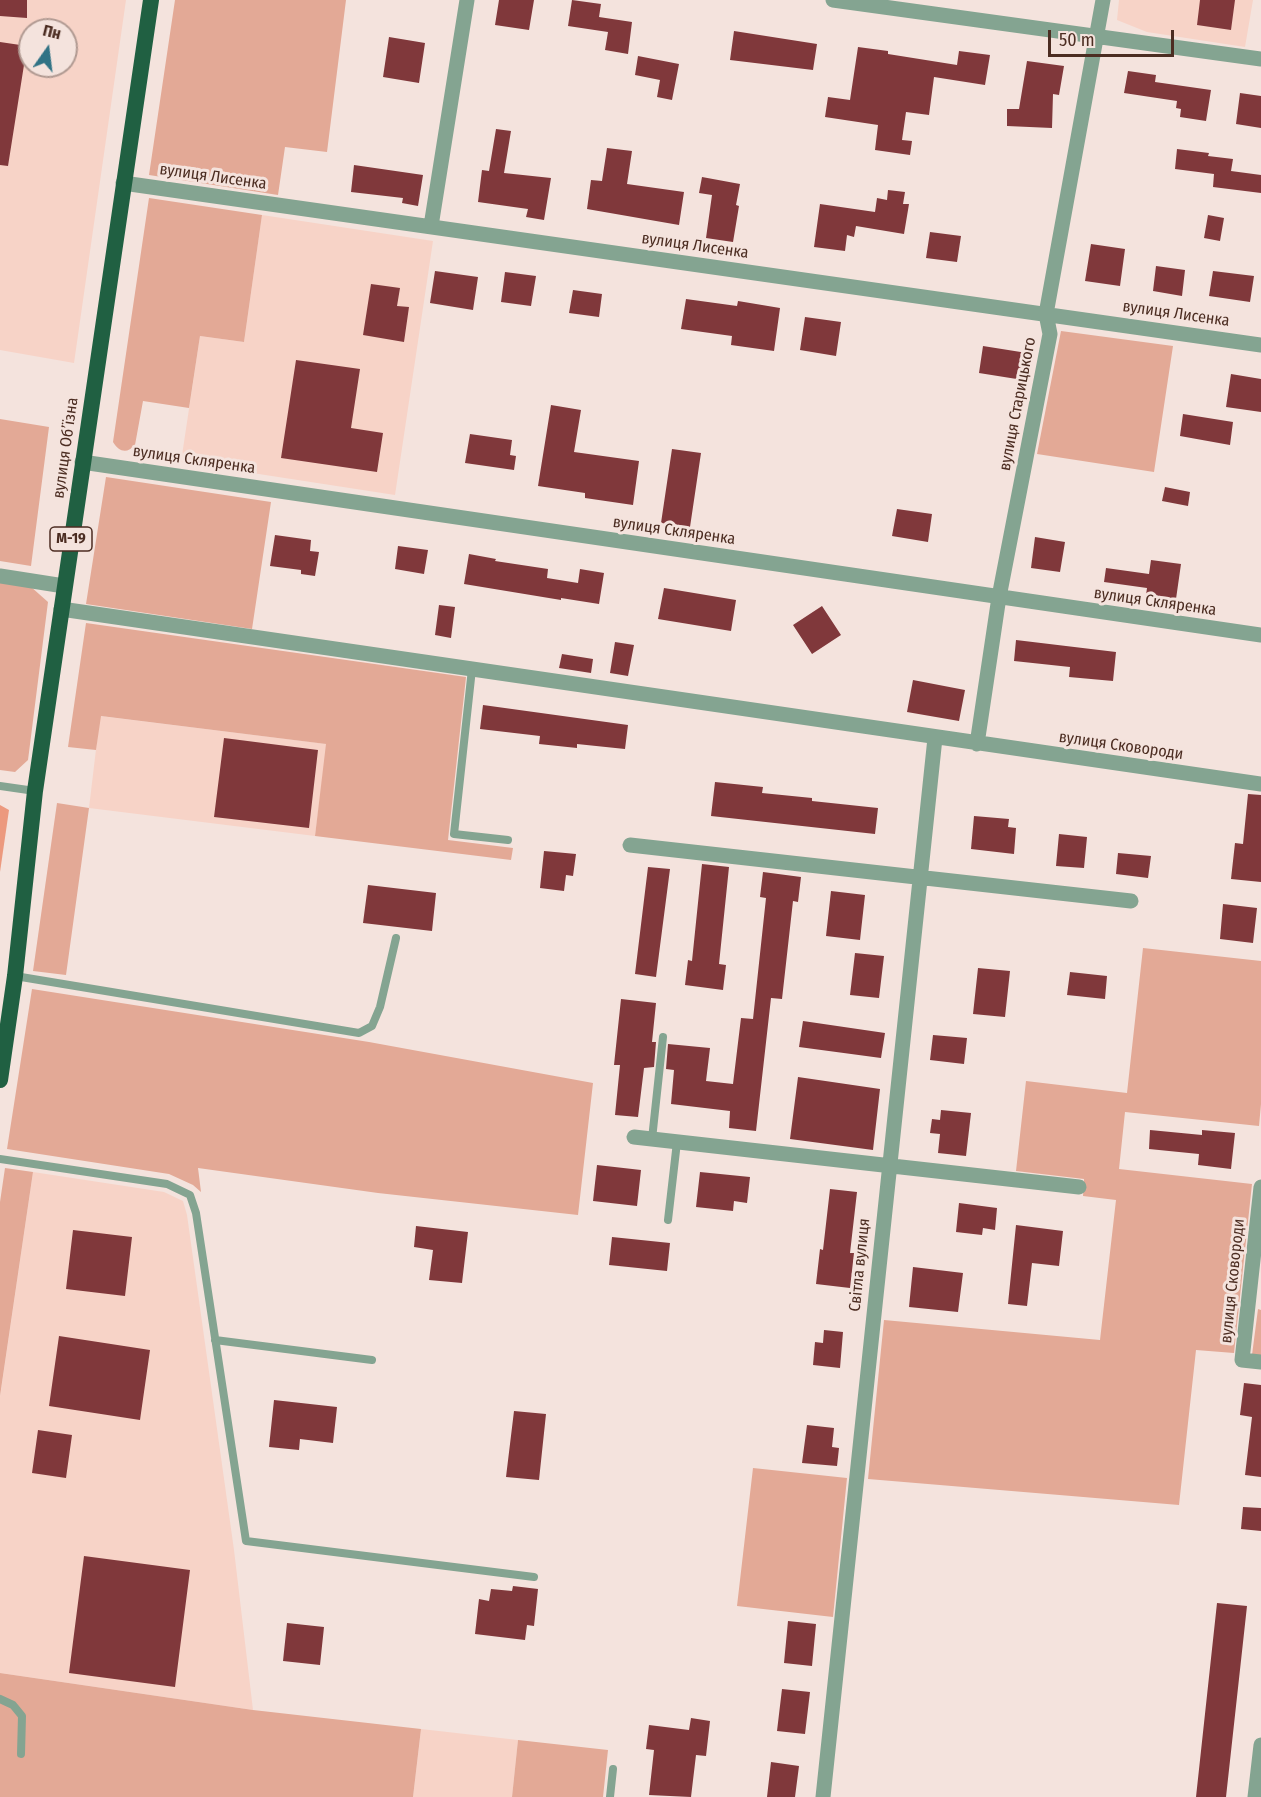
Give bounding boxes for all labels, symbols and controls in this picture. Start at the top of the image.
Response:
north arrow [18,18,78,78]
scale bar [1051,18,1177,56]
text: Пн [41,21,63,43]
text: 50 m [1059,29,1095,51]
street label: вулиця Лисенка [158,160,268,194]
street label: вулиця Лисенка [640,229,750,263]
street label: вулиця Лисенка [1121,297,1231,331]
street label: вулиця Старицького [996,336,1040,472]
street label: вулиця Об’їзна [49,396,83,500]
street label: вулиця Скляренка [132,442,256,478]
street label: вулиця Скляренка [612,513,736,549]
road number: М-19 [50,527,92,551]
street label: вулиця Скляренка [1093,584,1217,620]
street label: вулиця Сковороди [1058,728,1184,764]
street label: Світла вулиця [846,1217,874,1313]
street label: вулиця Сковороди [1217,1218,1249,1344]

